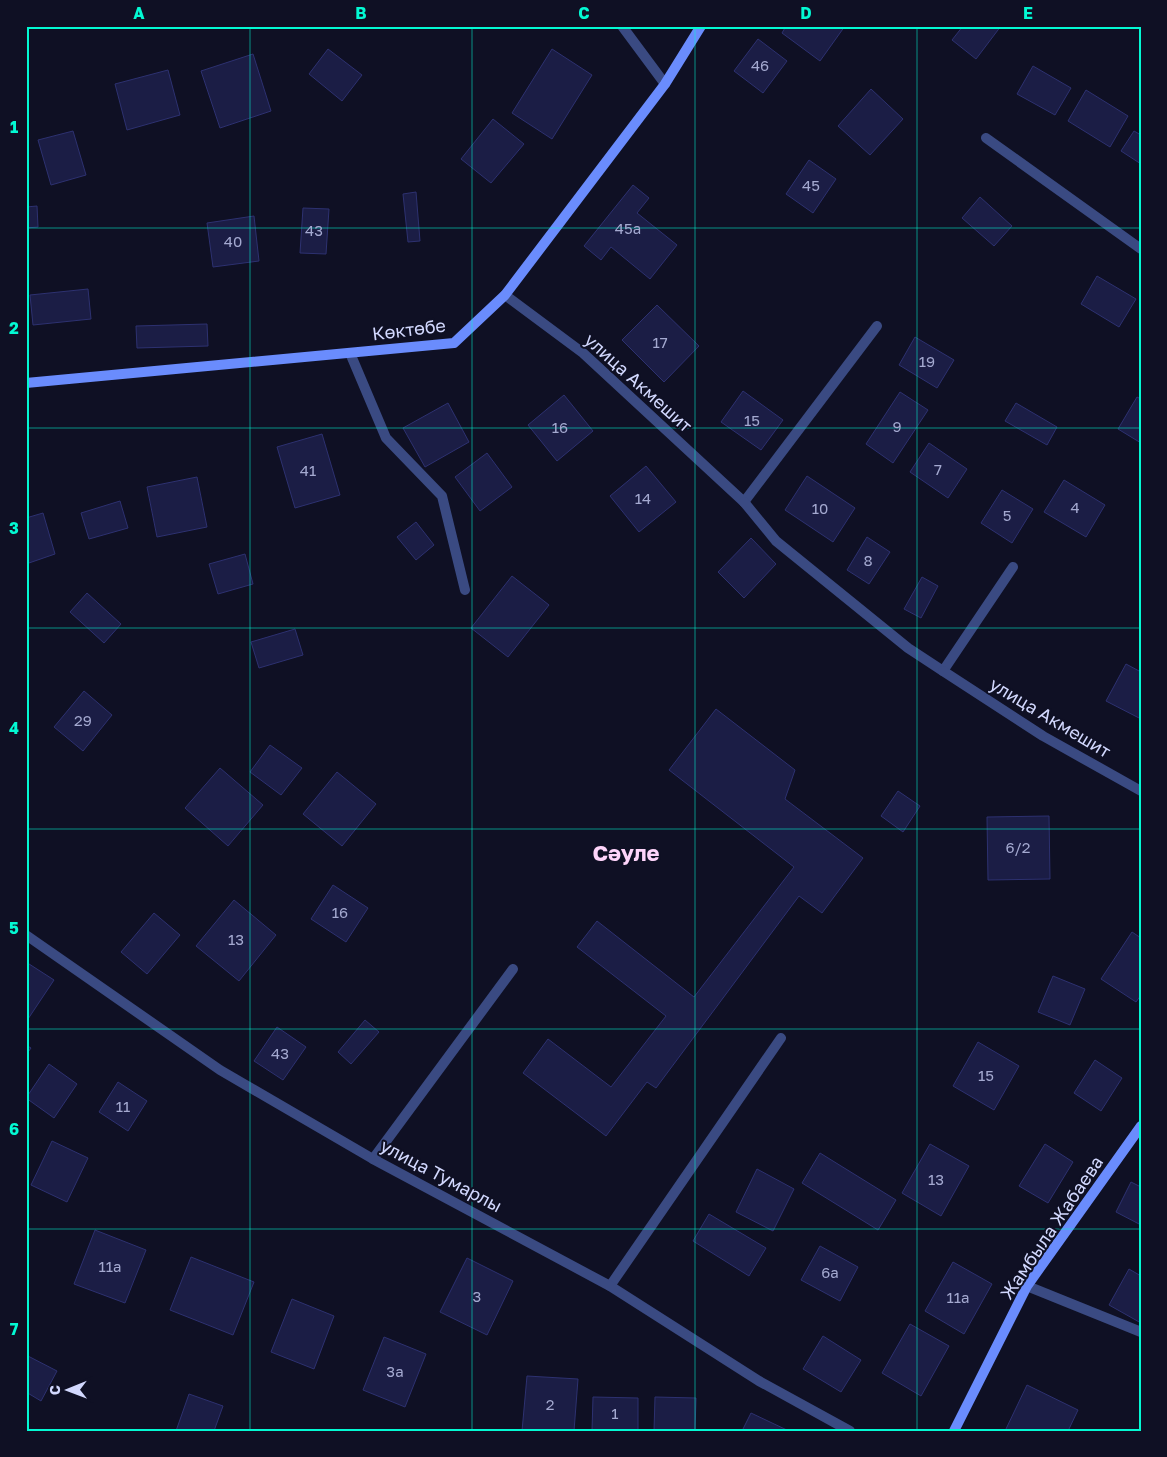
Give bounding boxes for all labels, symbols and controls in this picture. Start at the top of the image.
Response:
text: A [133,3,145,23]
text: B [355,3,367,23]
text: C [578,3,590,23]
text: D [800,3,812,23]
text: E [1023,3,1033,23]
house number: 46 [751,56,769,74]
text: 1 [10,117,18,137]
house number: 45 [802,176,820,194]
house number: 45а [615,219,641,237]
house number: 43 [305,221,323,239]
house number: 40 [224,232,242,250]
street label: Көктөбе [371,314,447,344]
text: 2 [9,318,19,338]
street label: улица Акмешит [580,328,697,437]
house number: 17 [652,333,668,351]
house number: 19 [919,352,935,370]
house number: 15 [744,411,760,429]
house number: 9 [892,417,902,435]
house number: 16 [552,418,568,436]
house number: 7 [934,460,942,478]
house number: 41 [300,461,316,479]
house number: 14 [635,489,651,507]
house number: 4 [1070,498,1080,516]
house number: 10 [812,499,828,517]
house number: 5 [1003,506,1011,524]
text: 3 [9,518,19,538]
house number: 8 [863,551,873,569]
street label: улица Акмешит [986,672,1115,762]
house number: 29 [74,711,92,729]
text: 4 [9,718,19,738]
house number: 6/2 [1006,838,1030,856]
district label: Сәуле [592,839,660,866]
house number: 16 [332,903,348,921]
text: 5 [9,918,19,938]
house number: 13 [228,930,244,948]
house number: 43 [271,1044,289,1062]
house number: 15 [978,1066,994,1084]
house number: 11 [116,1097,130,1115]
text: 6 [9,1119,19,1139]
street label: улица Тумарлы [377,1134,506,1216]
street label: Жамбыла Жабаева [995,1152,1107,1303]
house number: 13 [928,1170,944,1188]
house number: 11а [98,1257,122,1275]
house number: 6а [821,1263,839,1281]
house number: 3 [473,1287,481,1305]
house number: 11а [946,1288,970,1306]
text: 7 [10,1319,19,1339]
house number: 3а [386,1362,404,1380]
north arrow [42,1364,92,1414]
text: С [46,1385,63,1395]
house number: 2 [546,1395,554,1413]
house number: 1 [611,1404,619,1422]

